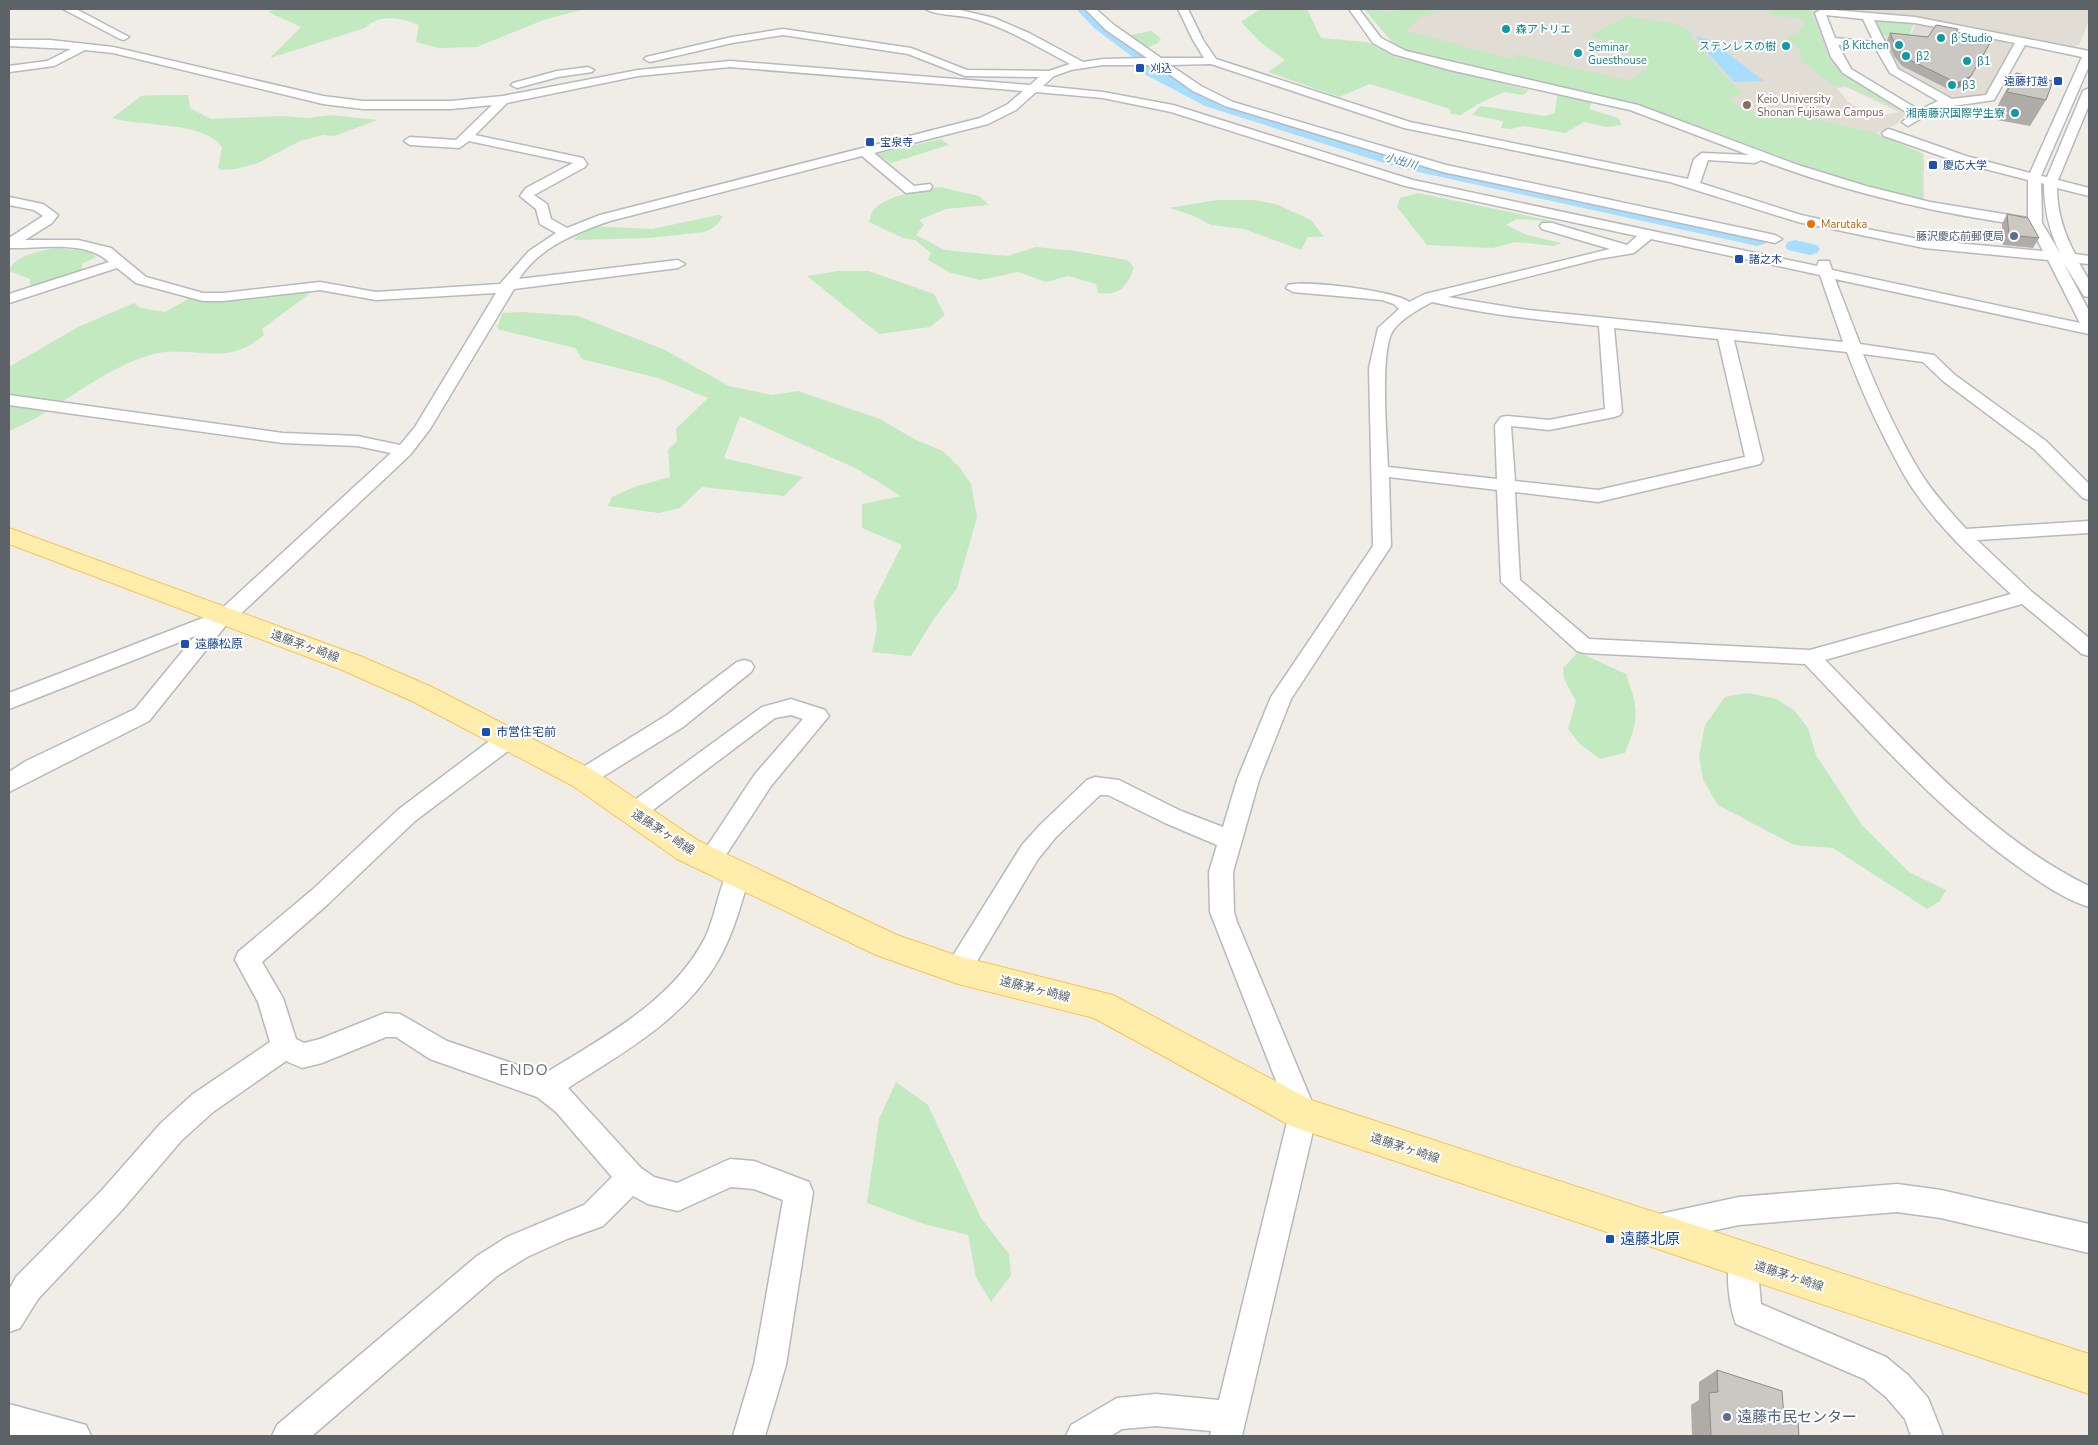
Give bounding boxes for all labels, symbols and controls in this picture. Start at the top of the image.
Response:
place label: 森アトリエ [1516,22,1571,37]
marker: 森アトリエ [1500,23,1512,35]
place label: β Studio [1951,31,1993,46]
marker: β Studio [1935,32,1947,44]
place label: β Kitchen [1843,38,1889,53]
place label: ステンレスの樹 [1699,39,1776,54]
marker: β Kitchen [1893,39,1905,51]
place label: Seminar Guesthouse [1588,40,1647,68]
marker: ステンレスの樹 [1780,40,1792,52]
marker: Seminar Guesthouse [1572,47,1584,59]
place label: β2 [1916,49,1930,64]
marker: β2 [1900,50,1912,62]
place label: β1 [1977,54,1991,69]
marker: β1 [1961,55,1973,67]
place label: 刈込 [1150,61,1172,76]
marker: 刈込 [1134,62,1146,74]
place label: 遠藤打越 [2004,74,2048,89]
marker: 遠藤打越 [2052,75,2064,87]
place label: β3 [1962,78,1976,93]
marker: β3 [1946,79,1958,91]
place label: Keio University Shonan Fujisawa Campus [1757,92,1884,120]
marker: Keio University Shonan Fujisawa Campus [1741,99,1753,111]
place label: 湘南藤沢国際学生寮 [1906,106,2005,121]
marker: 湘南藤沢国際学生寮 [2009,107,2021,119]
place label: 宝泉寺 [880,135,913,150]
marker: 宝泉寺 [864,136,876,148]
water label: 小出川 [1383,150,1420,174]
place label: 慶応大学 [1943,158,1987,173]
marker: 慶応大学 [1927,159,1939,171]
place label: Marutaka [1821,217,1867,232]
marker: Marutaka [1805,218,1817,230]
place label: 藤沢慶応前郵便局 [1916,229,2004,244]
marker: 藤沢慶応前郵便局 [2008,230,2020,242]
place label: 諸之木 [1749,252,1782,267]
marker: 諸之木 [1733,253,1745,265]
street label: 遠藤茅ヶ崎線 [268,626,342,666]
place label: 遠藤松原 [195,636,243,652]
marker: 遠藤松原 [179,638,191,650]
place label: 市営住宅前 [496,724,556,740]
marker: 市営住宅前 [480,726,492,738]
street label: 遠藤茅ヶ崎線 [628,806,698,858]
street label: 遠藤茅ヶ崎線 [998,973,1072,1005]
district label: ENDO [499,1059,549,1081]
street label: 遠藤茅ヶ崎線 [1368,1129,1442,1167]
place label: 遠藤北原 [1620,1229,1680,1249]
marker: 遠藤北原 [1604,1233,1616,1245]
street label: 遠藤茅ヶ崎線 [1752,1257,1826,1295]
place label: 遠藤市民センター [1737,1407,1857,1427]
marker: 遠藤市民センター [1721,1411,1733,1423]

